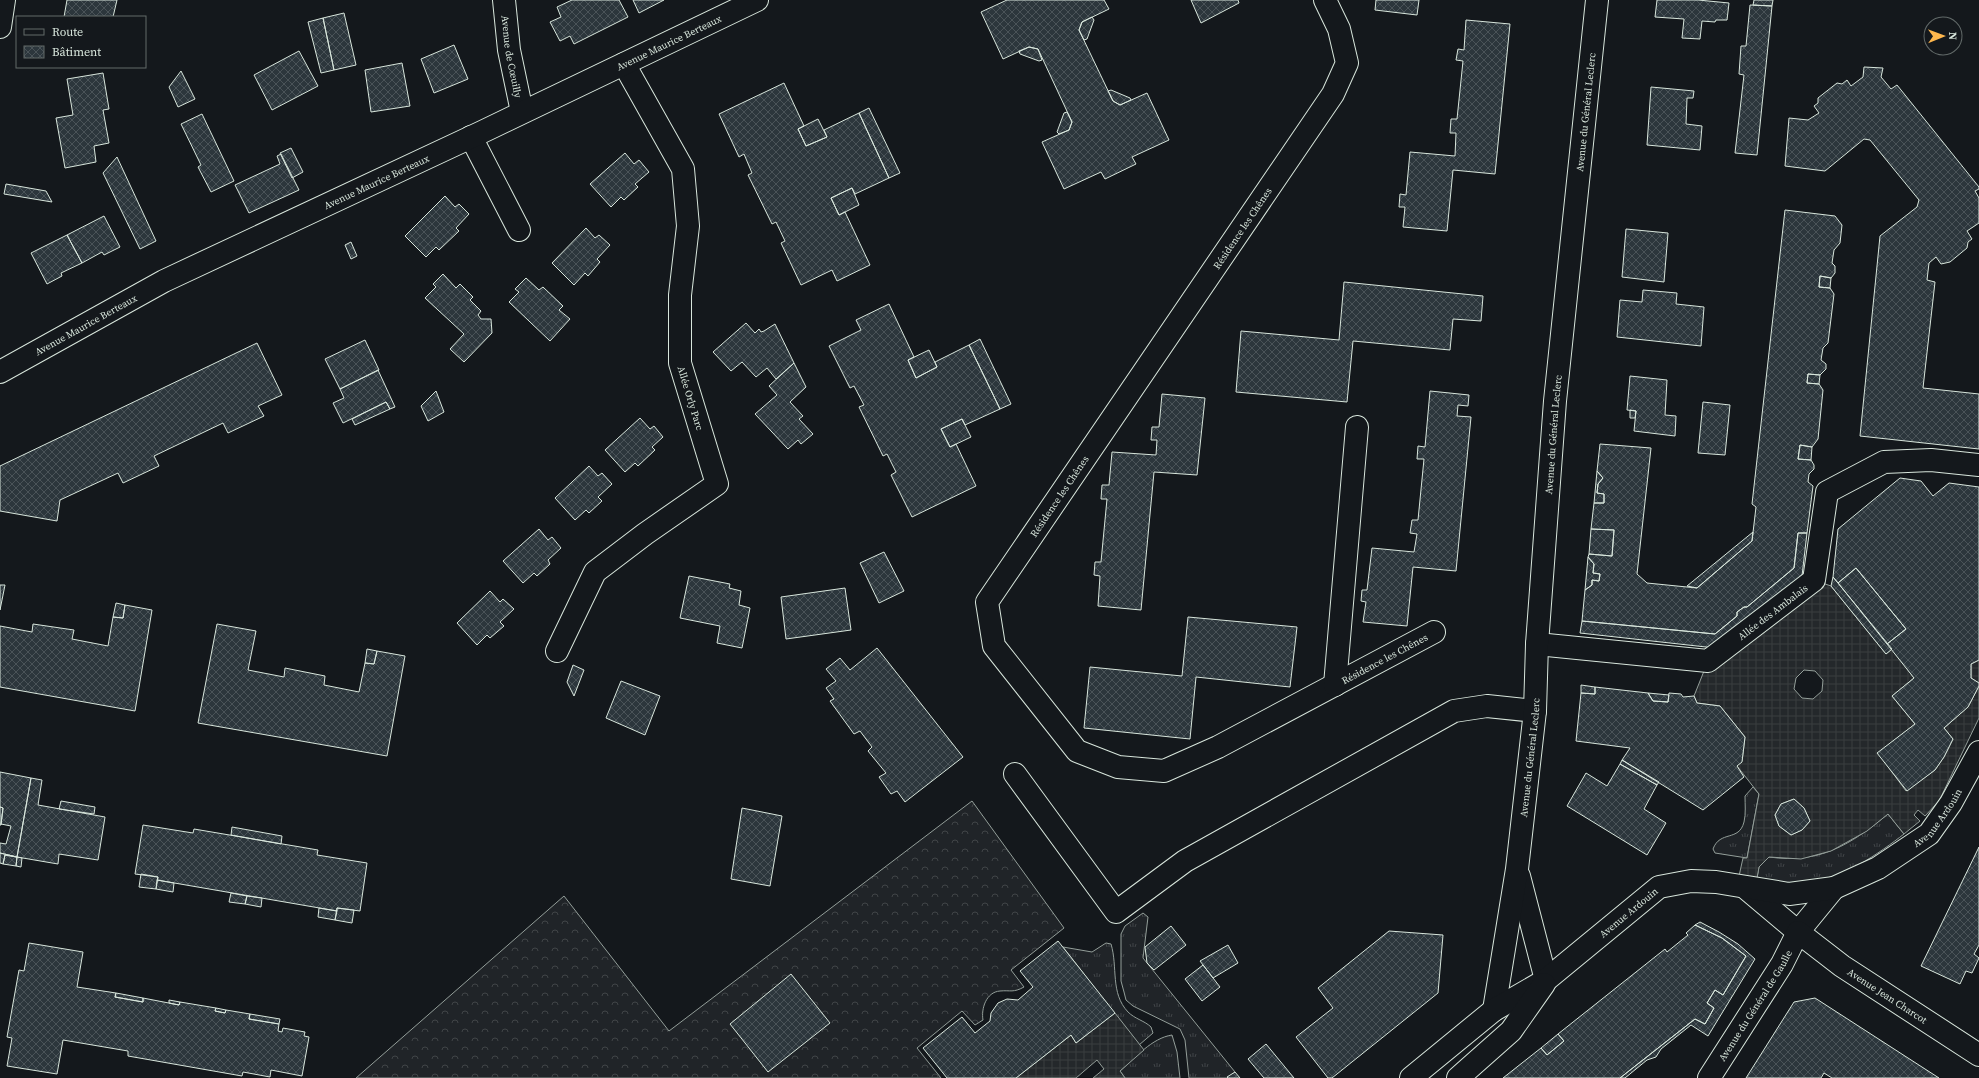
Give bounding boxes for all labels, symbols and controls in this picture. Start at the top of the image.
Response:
street label: Avenue Maurice Berteaux [615,12,724,73]
street label: Avenue de Cœuilly [499,15,525,100]
legend [16,16,146,68]
north arrow [1923,16,1963,56]
text: Route [52,24,83,40]
text: N [1945,32,1960,40]
text: Bâtiment [52,44,101,60]
street label: Avenue du Général Leclerc [1573,52,1598,172]
street label: Avenue Maurice Berteaux [322,151,432,212]
street label: Résidence les Chênes [1210,185,1275,272]
street label: Avenue Maurice Berteaux [33,291,140,358]
street label: Allée Orly Parc [675,364,707,432]
street label: Avenue du Général Leclerc [1542,374,1565,495]
street label: Résidence les Chênes [1027,453,1092,540]
street label: Allée des Ambalais [1735,581,1810,643]
street label: Résidence les Chênes [1339,631,1430,687]
street label: Avenue du Général Leclerc [1517,698,1542,818]
street label: Avenue Ardouin [1910,786,1965,850]
street label: Avenue Ardouin [1597,885,1661,940]
street label: Avenue du Général de Gaulle [1716,948,1795,1064]
street label: Avenue Jean Charcot [1845,965,1930,1027]

